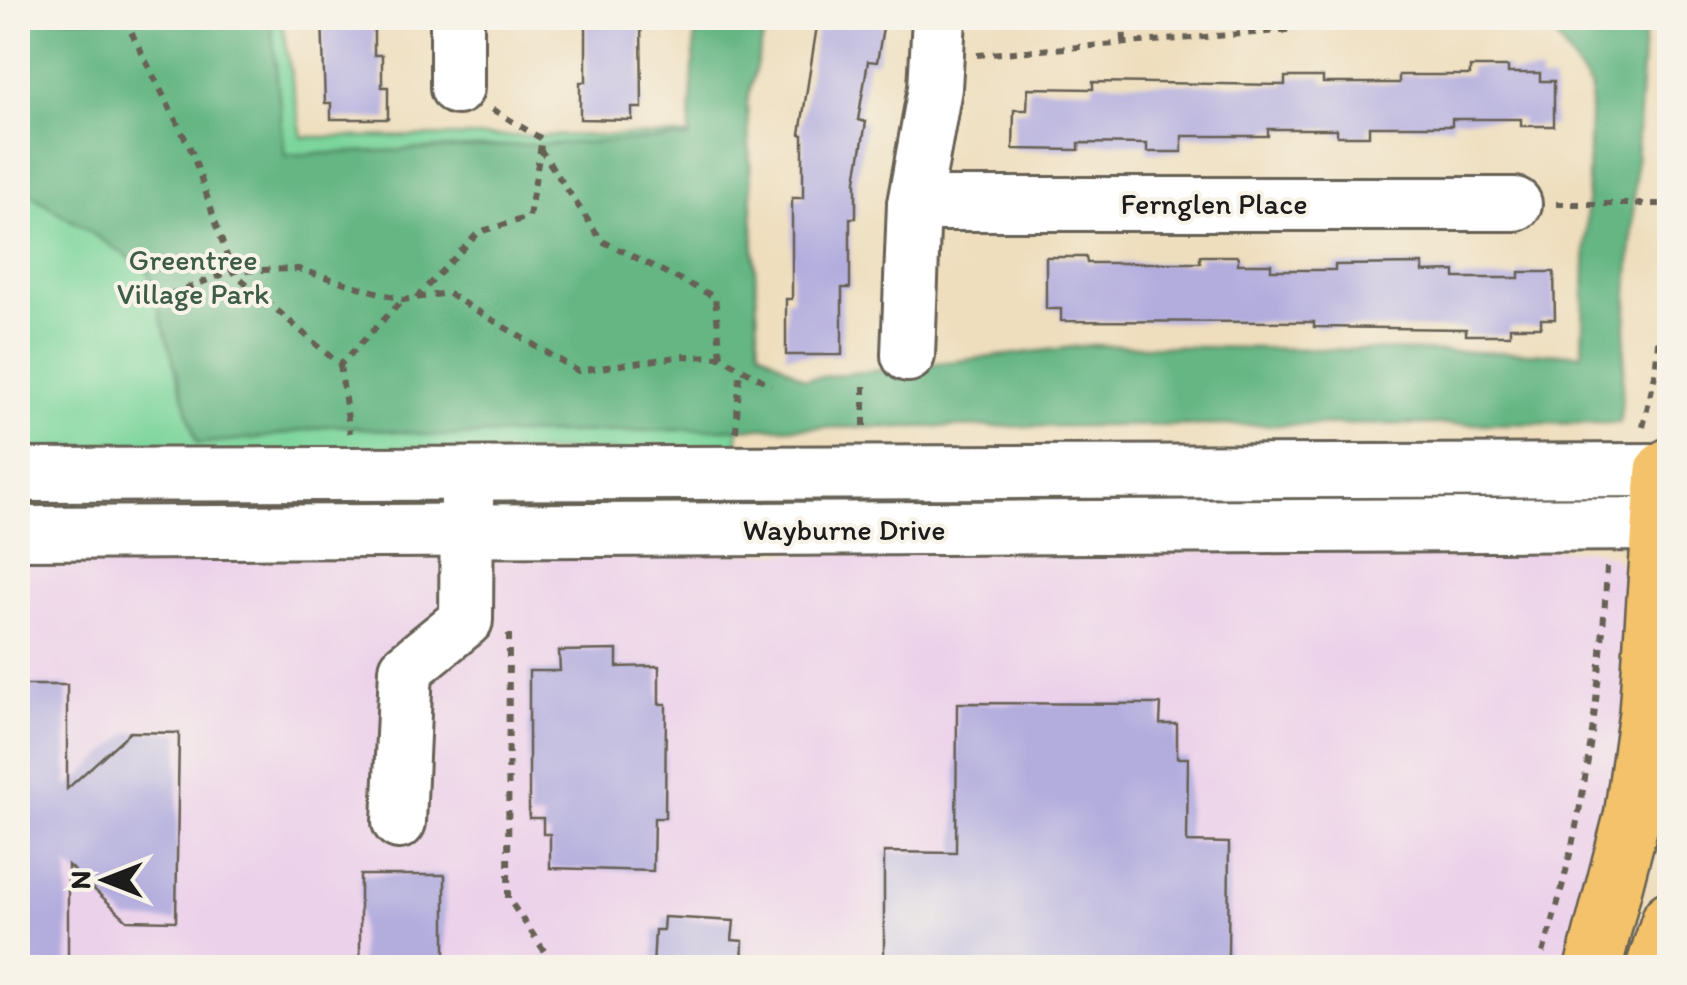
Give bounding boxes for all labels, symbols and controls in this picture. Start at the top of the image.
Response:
street label: Fernglen Place [1120,185,1308,222]
park label: Greentree Village Park [117,241,269,312]
street label: Wayburne Drive [742,511,946,548]
north arrow [55,830,155,930]
text: N [63,871,97,889]

